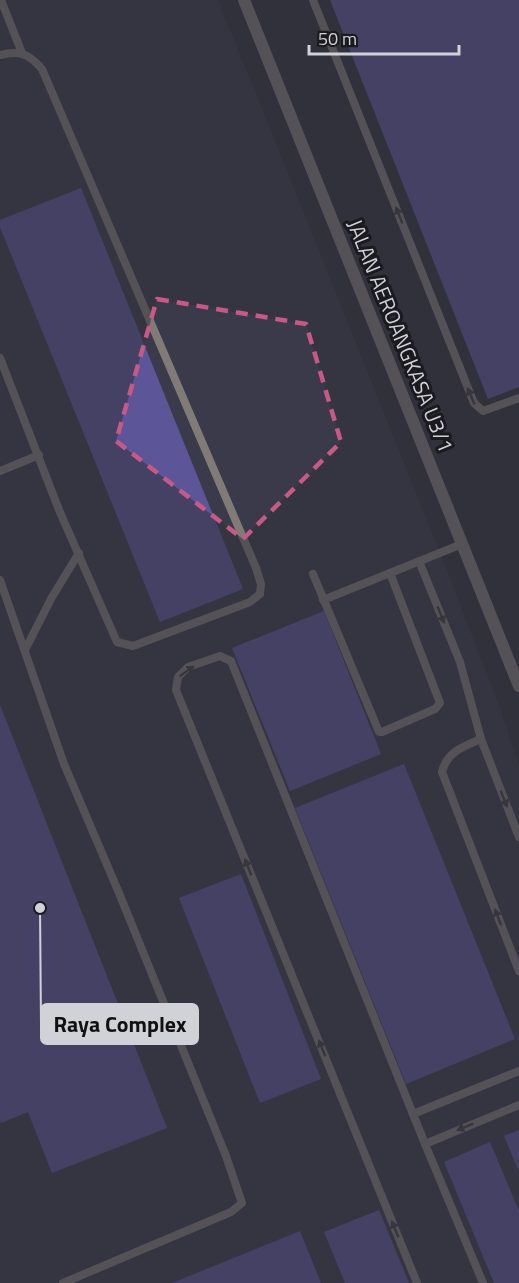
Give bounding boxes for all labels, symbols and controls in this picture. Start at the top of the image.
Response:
scale bar [309,18,459,56]
text: 50 m [318,25,357,52]
one-way arrow [394,205,404,223]
street label: JALAN AEROANGKASA U3/1 [340,214,462,457]
one-way arrow [466,386,476,404]
one-way arrow [437,606,446,624]
one-way arrow [178,665,194,677]
one-way arrow [500,790,509,808]
one-way arrow [243,858,253,876]
one-way arrow [492,907,502,925]
callout: Raya Complex [41,1004,198,1044]
text: Raya Complex [53,1007,187,1041]
one-way arrow [317,1039,326,1057]
one-way arrow [456,1123,474,1132]
one-way arrow [390,1220,399,1238]

